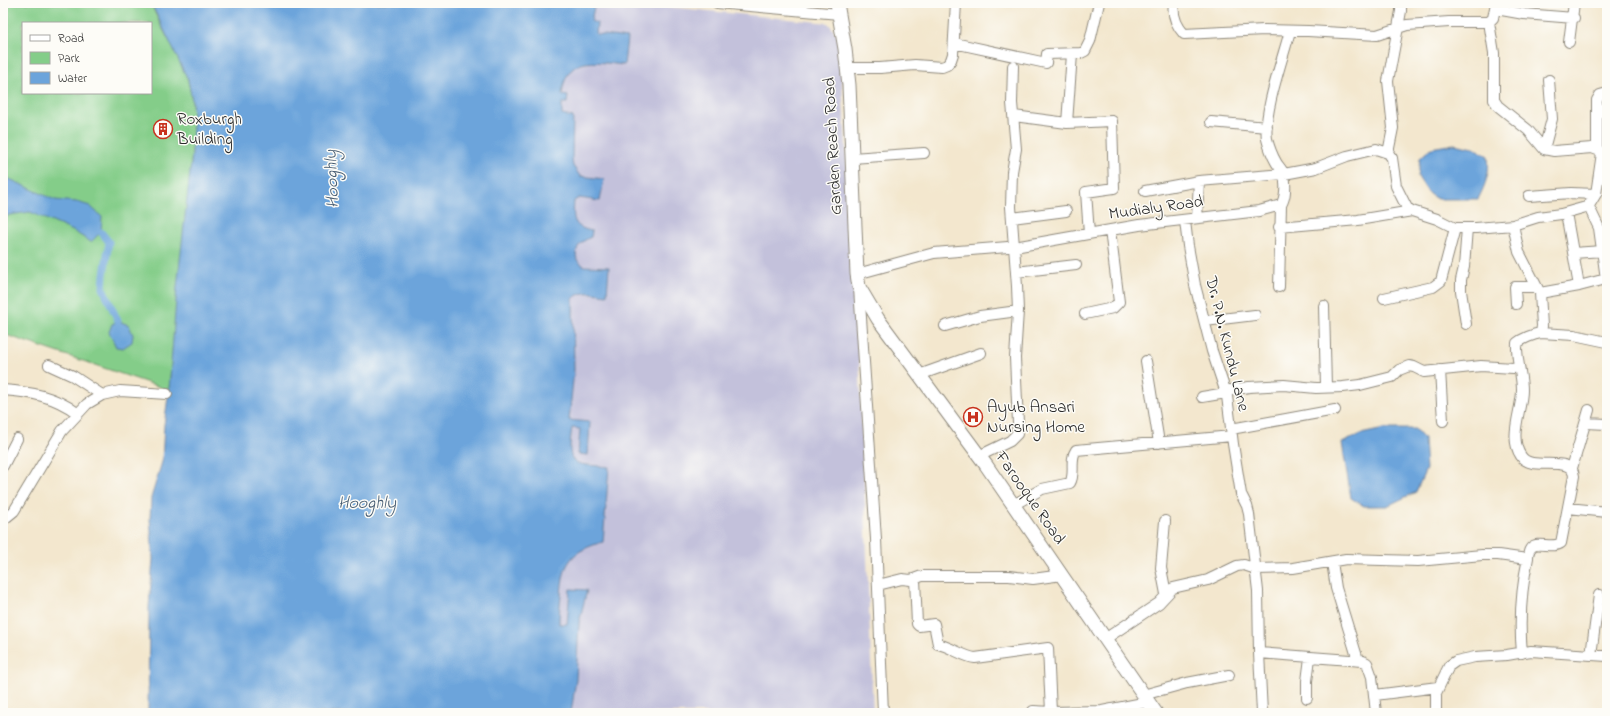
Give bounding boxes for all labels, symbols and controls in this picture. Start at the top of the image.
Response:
legend [22,22,152,94]
text: Road [58,30,84,48]
text: Park [58,50,80,68]
text: Water [58,70,87,88]
street label: Garden Reach Road [817,76,849,216]
place label: Roxburgh Building [176,107,242,154]
building icon: Roxburgh Building [152,118,174,140]
water label: Hooghly [319,149,347,209]
street label: Mudialy Road [1107,189,1206,228]
street label: Dr. P.N. Kundu Lane [1198,273,1256,414]
place label: Ayub Ansari Nursing Home [987,395,1085,442]
hospital icon: Ayub Ansari Nursing Home [962,406,984,428]
street label: Farooque Road [988,445,1072,550]
water label: Hooghly [338,491,397,517]

